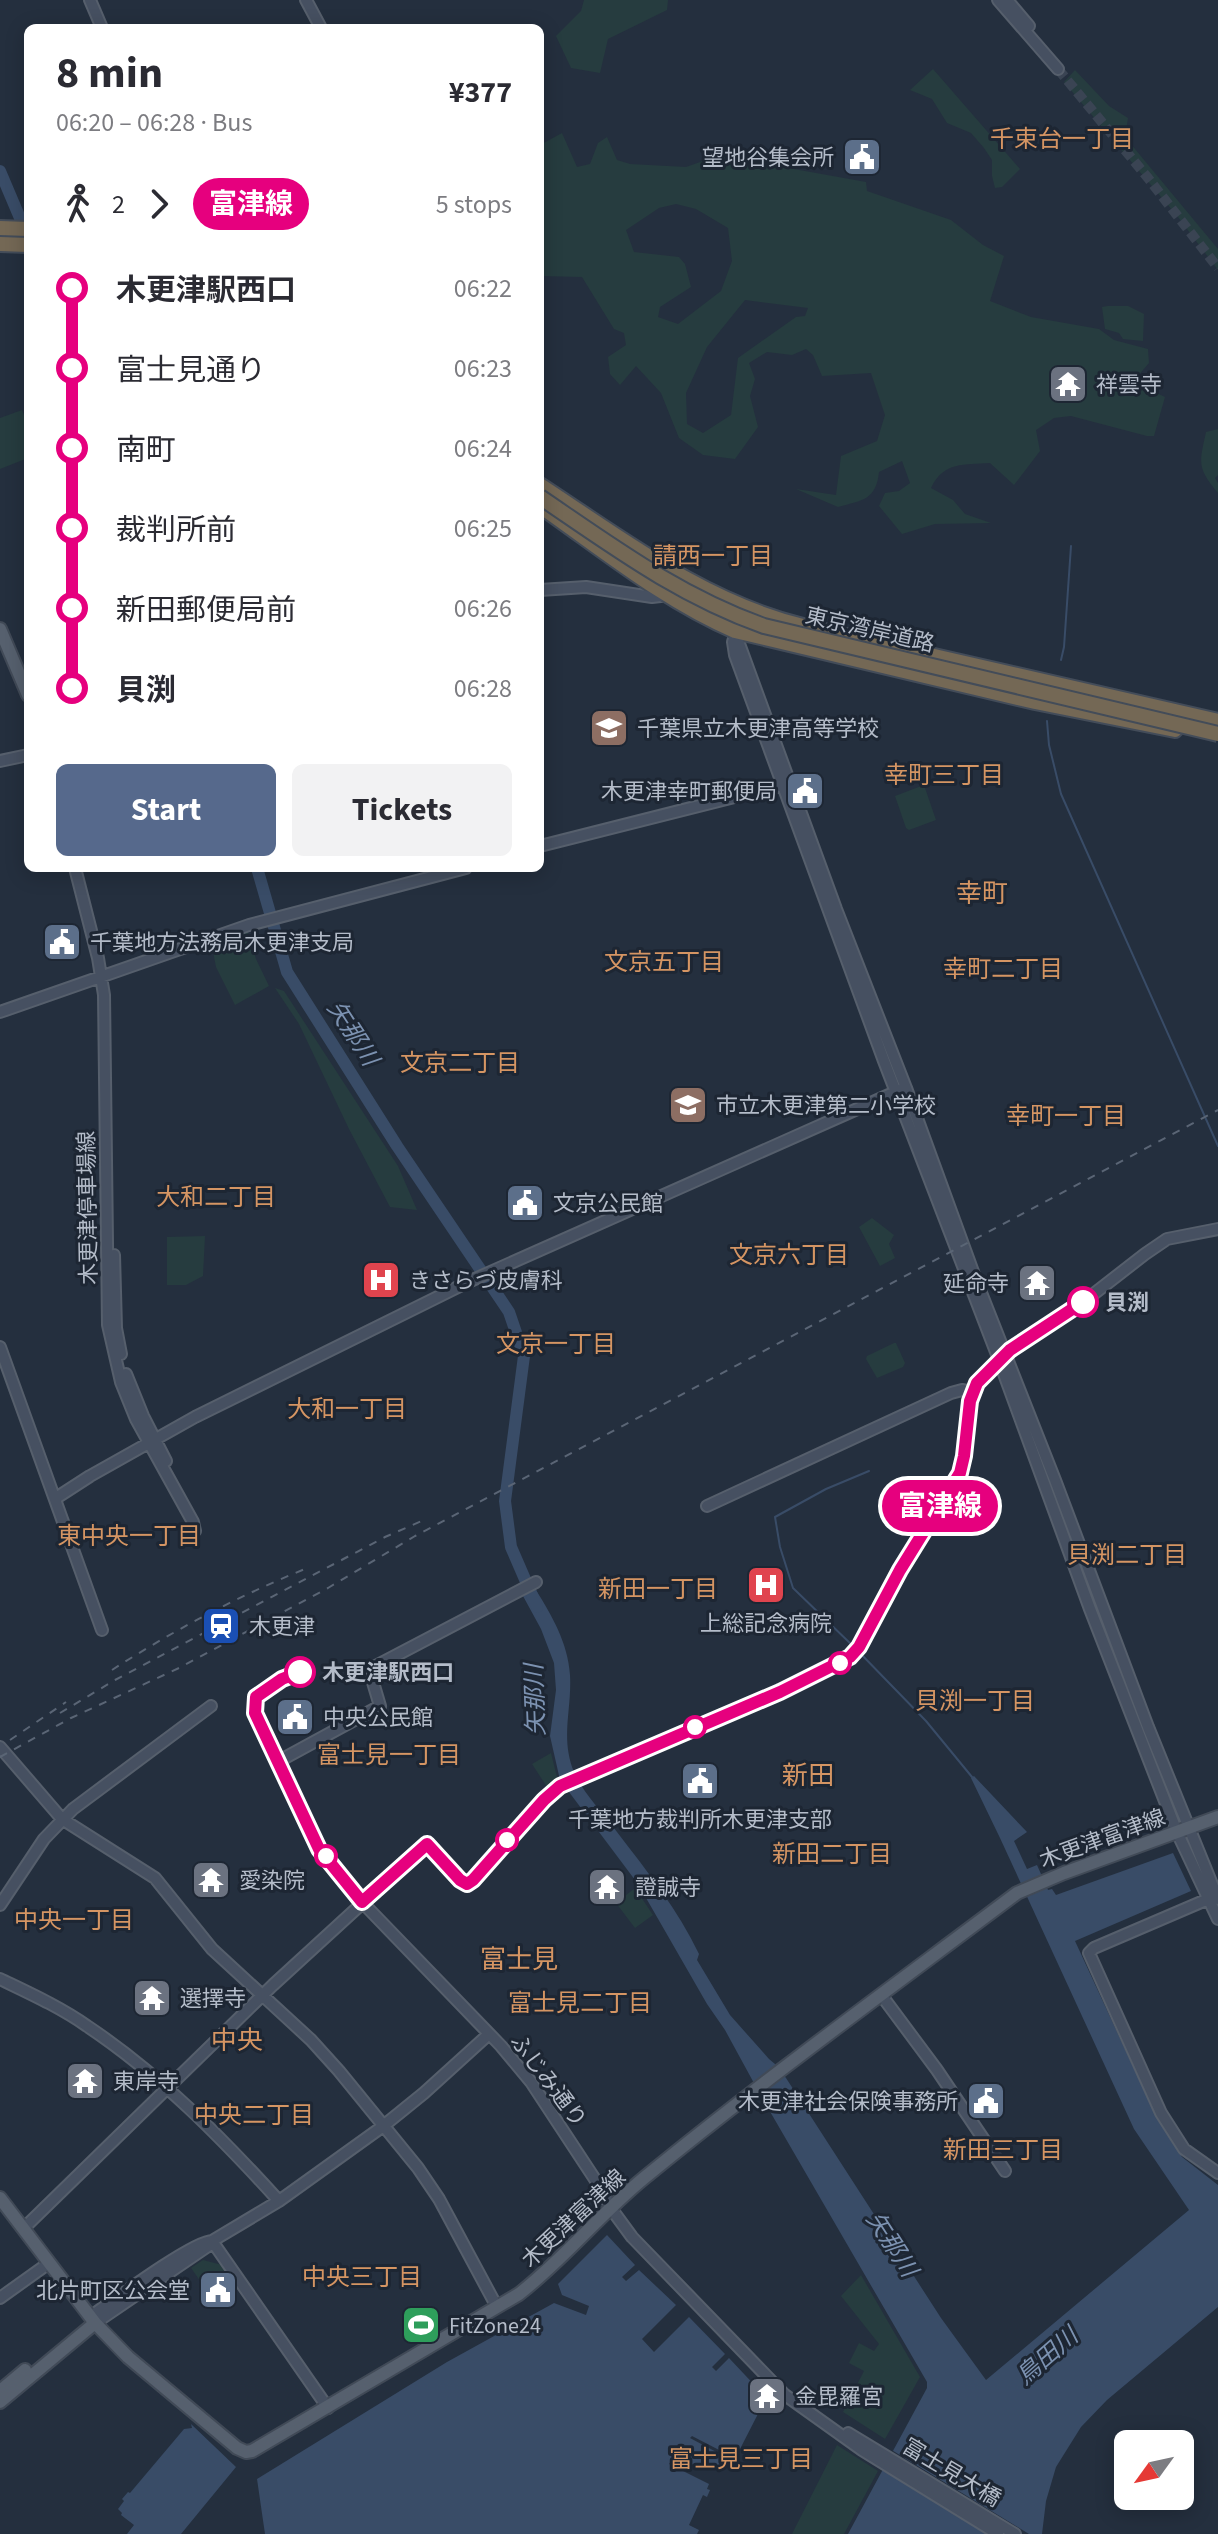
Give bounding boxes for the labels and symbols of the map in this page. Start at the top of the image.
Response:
district label: 千束台一丁目 [990,122,1134,157]
public building icon: 望地谷集会所 [841,136,883,178]
place label: 望地谷集会所 [702,142,834,174]
temple icon: 祥雲寺 [1047,363,1089,405]
place label: 祥雲寺 [1096,369,1162,401]
district label: 請西一丁目 [653,539,773,574]
street label: 東京湾岸道路 [802,600,938,660]
school or university icon: 千葉県立木更津高等学校 [588,707,630,749]
place label: 千葉県立木更津高等学校 [637,713,879,745]
district label: 幸町三丁目 [884,758,1004,793]
public building icon: 木更津幸町郵便局 [784,770,826,812]
place label: 木更津幸町郵便局 [601,776,777,808]
district label: 幸町 [956,875,1008,912]
public building icon: 千葉地方法務局木更津支局 [41,921,83,963]
place label: 千葉地方法務局木更津支局 [90,927,354,959]
district label: 文京五丁目 [604,945,724,980]
district label: 幸町二丁目 [943,952,1063,987]
water label: 矢那川 [318,994,388,1076]
district label: 文京二丁目 [400,1046,520,1081]
school or university icon: 市立木更津第二小学校 [667,1084,709,1126]
place label: 市立木更津第二小学校 [716,1090,936,1122]
district label: 幸町一丁目 [1006,1099,1126,1134]
street label: 木更津停車場線 [71,1131,105,1285]
district label: 大和二丁目 [156,1180,276,1215]
public building icon: 文京公民館 [504,1182,546,1224]
place label: 文京公民館 [553,1188,663,1220]
district label: 文京六丁目 [729,1238,849,1273]
hospital icon: きさらづ皮膚科 [360,1259,402,1301]
temple icon: 延命寺 [1016,1262,1058,1304]
place label: きさらづ皮膚科 [409,1265,563,1297]
place label: 延命寺 [943,1268,1009,1300]
marker: 貝渕 [1068,1287,1098,1317]
place label: 貝渕 [1105,1287,1149,1319]
district label: 文京一丁目 [496,1327,616,1362]
district label: 大和一丁目 [287,1392,407,1427]
line badge: 富津線 [894,1480,986,1532]
district label: 東中央一丁目 [57,1519,201,1554]
district label: 貝渕二丁目 [1067,1538,1187,1573]
hospital icon: 上総記念病院 [745,1564,787,1606]
district label: 新田一丁目 [598,1572,718,1607]
station icon: 木更津 [200,1605,242,1647]
place label: 上総記念病院 [700,1608,832,1640]
place label: 木更津 [249,1611,315,1643]
unlabelled marker [829,1652,851,1674]
marker: 木更津駅西口 [285,1657,315,1687]
place label: 木更津駅西口 [322,1657,454,1689]
water label: 矢那川 [517,1660,554,1737]
district label: 貝渕一丁目 [915,1684,1035,1719]
public building icon: 中央公民館 [274,1696,316,1738]
place label: 中央公民館 [323,1702,433,1734]
unlabelled marker [684,1716,706,1738]
district label: 富士見一丁目 [317,1738,461,1773]
district label: 新田 [782,1757,834,1794]
public building icon: 千葉地方裁判所木更津支部 [679,1760,721,1802]
street label: 木更津富津線 [1035,1801,1170,1877]
place label: 千葉地方裁判所木更津支部 [568,1804,832,1836]
unlabelled marker [496,1829,518,1851]
district label: 新田二丁目 [772,1837,892,1872]
unlabelled marker [315,1845,337,1867]
temple icon: 愛染院 [190,1859,232,1901]
place label: 愛染院 [239,1865,305,1897]
temple icon: 證誠寺 [586,1866,628,1908]
place label: 證誠寺 [635,1872,701,1904]
district label: 中央一丁目 [14,1903,134,1938]
district label: 富士見 [480,1941,558,1978]
temple icon: 選擇寺 [131,1977,173,2019]
place label: 選擇寺 [180,1983,246,2015]
district label: 富士見二丁目 [508,1986,652,2021]
district label: 中央 [211,2022,263,2059]
street label: ふじみ通り [502,2027,594,2134]
temple icon: 東岸寺 [64,2060,106,2102]
place label: 東岸寺 [113,2066,179,2098]
public building icon: 木更津社会保険事務所 [965,2080,1007,2122]
place label: 木更津社会保険事務所 [738,2086,958,2118]
district label: 中央二丁目 [194,2098,314,2133]
district label: 新田三丁目 [943,2133,1063,2168]
street label: 木更津富津線 [514,2162,633,2275]
water label: 矢那川 [857,2205,927,2287]
district label: 中央三丁目 [302,2260,422,2295]
public building icon: 北片町区公会堂 [197,2269,239,2311]
place label: 北片町区公会堂 [36,2275,190,2307]
sports icon: FitZone24 [400,2304,442,2346]
place label: FitZone24 [449,2310,541,2342]
water label: 鳥田川 [1009,2318,1088,2393]
temple icon: 金毘羅宮 [746,2375,788,2417]
place label: 金毘羅宮 [795,2381,883,2413]
north arrow [1114,2430,1194,2510]
street label: 富士見大橋 [896,2431,1007,2515]
district label: 富士見三丁目 [669,2442,813,2477]

